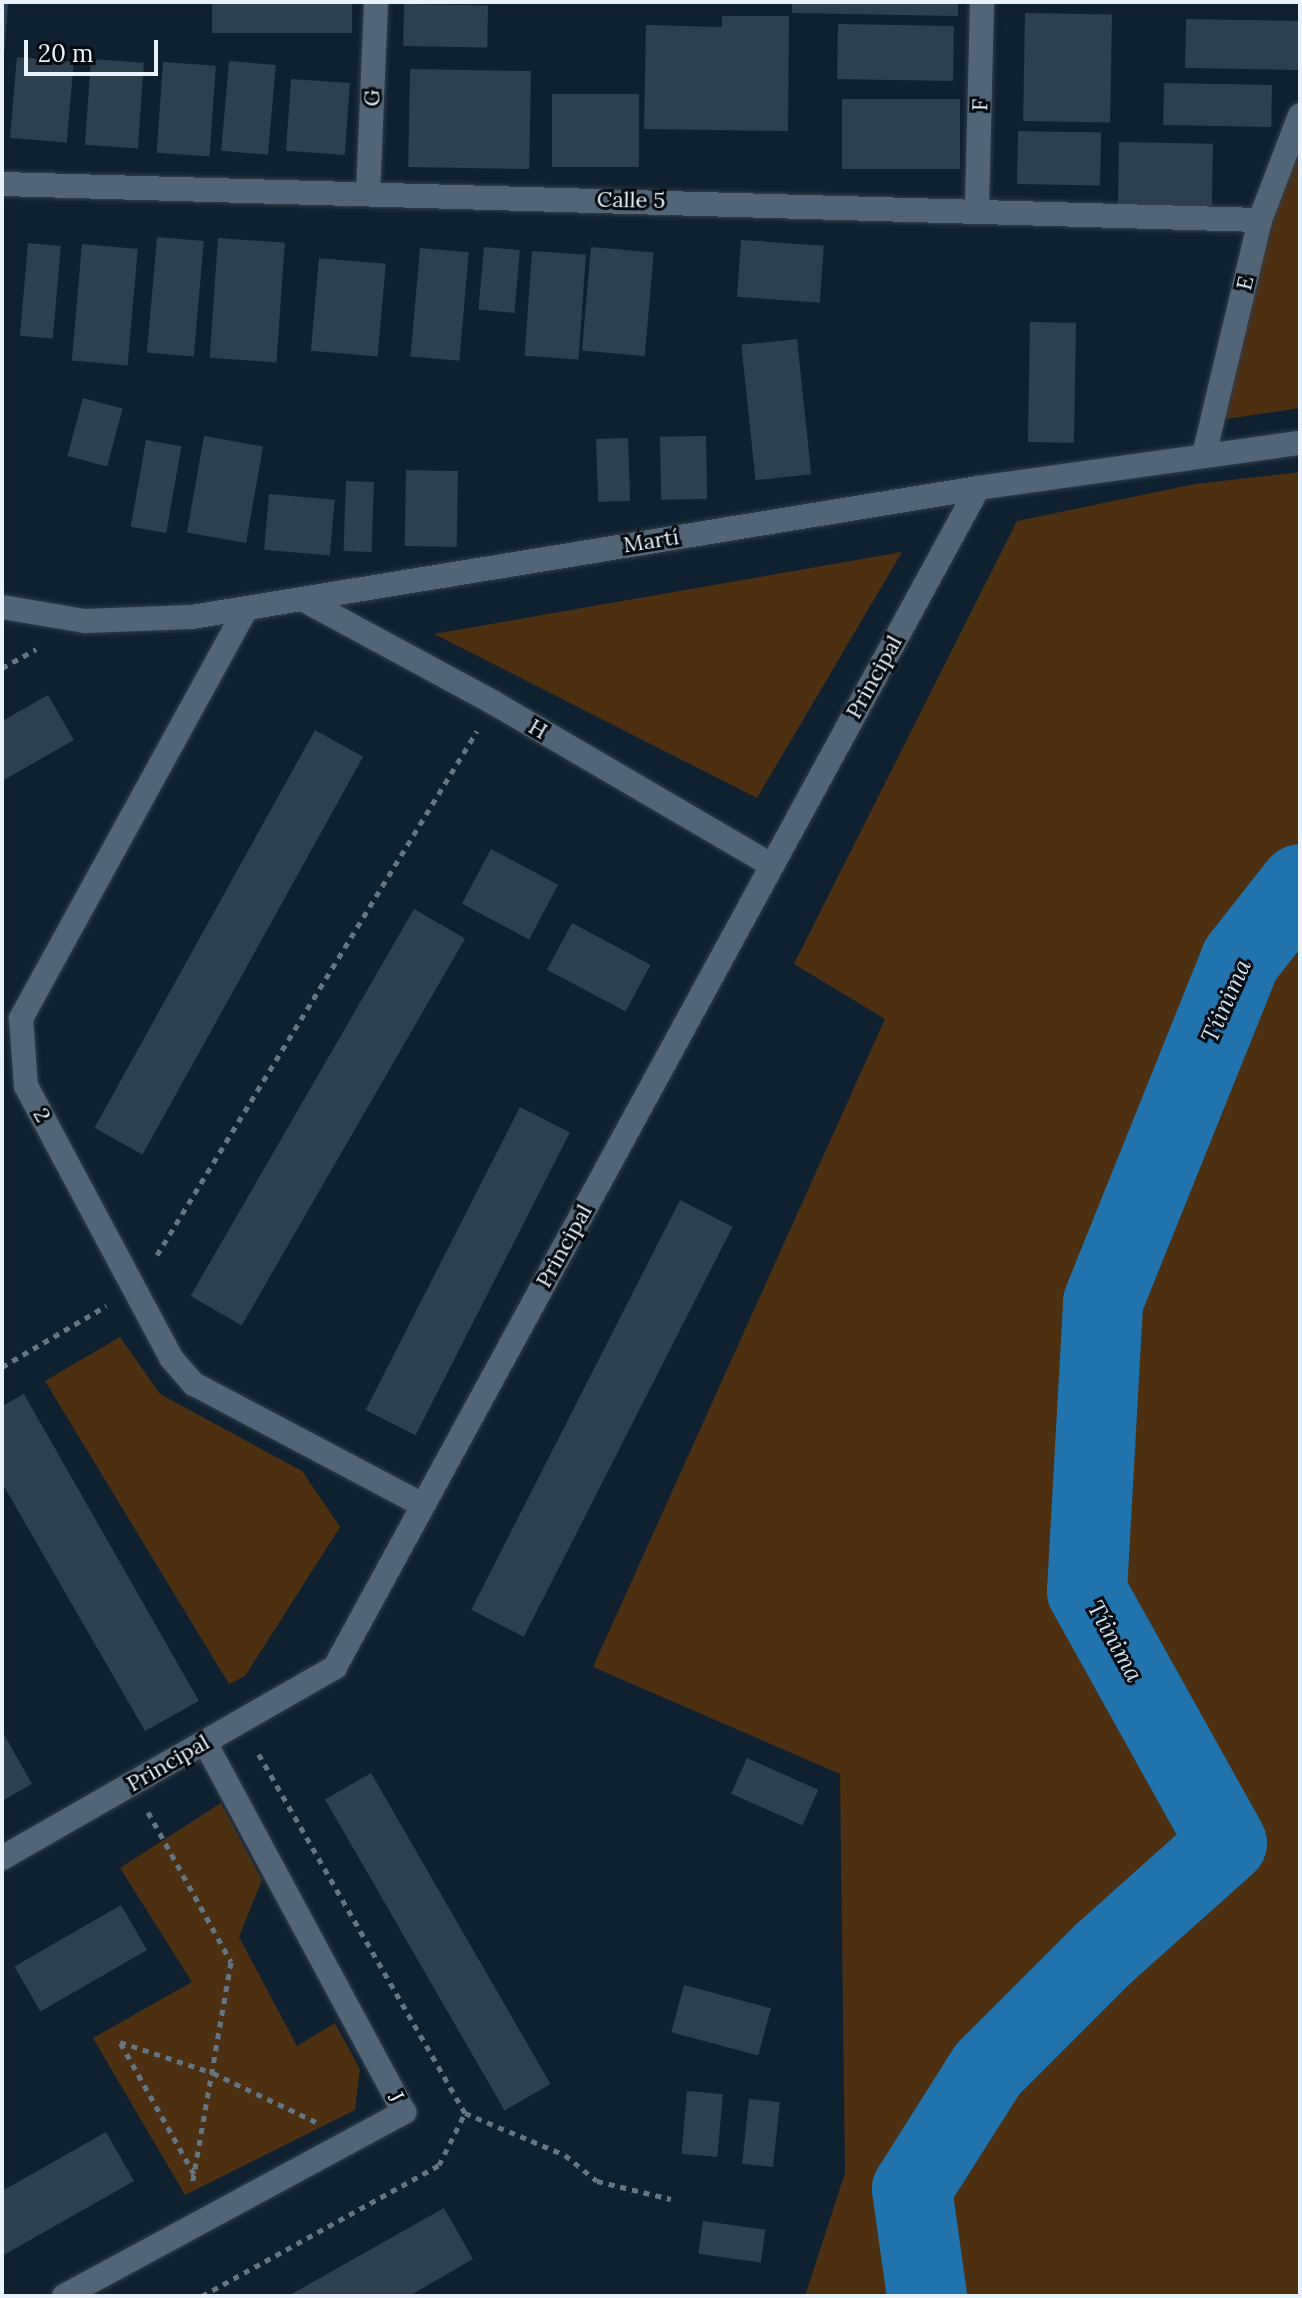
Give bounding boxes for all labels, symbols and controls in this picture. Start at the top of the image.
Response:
scale bar [28,24,162,74]
text: 20 m [38,38,94,69]
street label: G [359,89,385,107]
street label: F [967,99,993,111]
street label: Calle 5 [597,186,665,214]
street label: E [1231,273,1259,293]
street label: Martí [621,524,681,558]
street label: Principal [840,631,908,723]
street label: H [524,713,552,745]
water label: Tíinima [1195,955,1257,1047]
street label: 2 [28,1103,56,1127]
street label: Principal [530,1200,598,1292]
water label: Tíinima [1081,1595,1149,1687]
street label: Principal [122,1729,214,1797]
street label: J [382,2087,410,2107]

